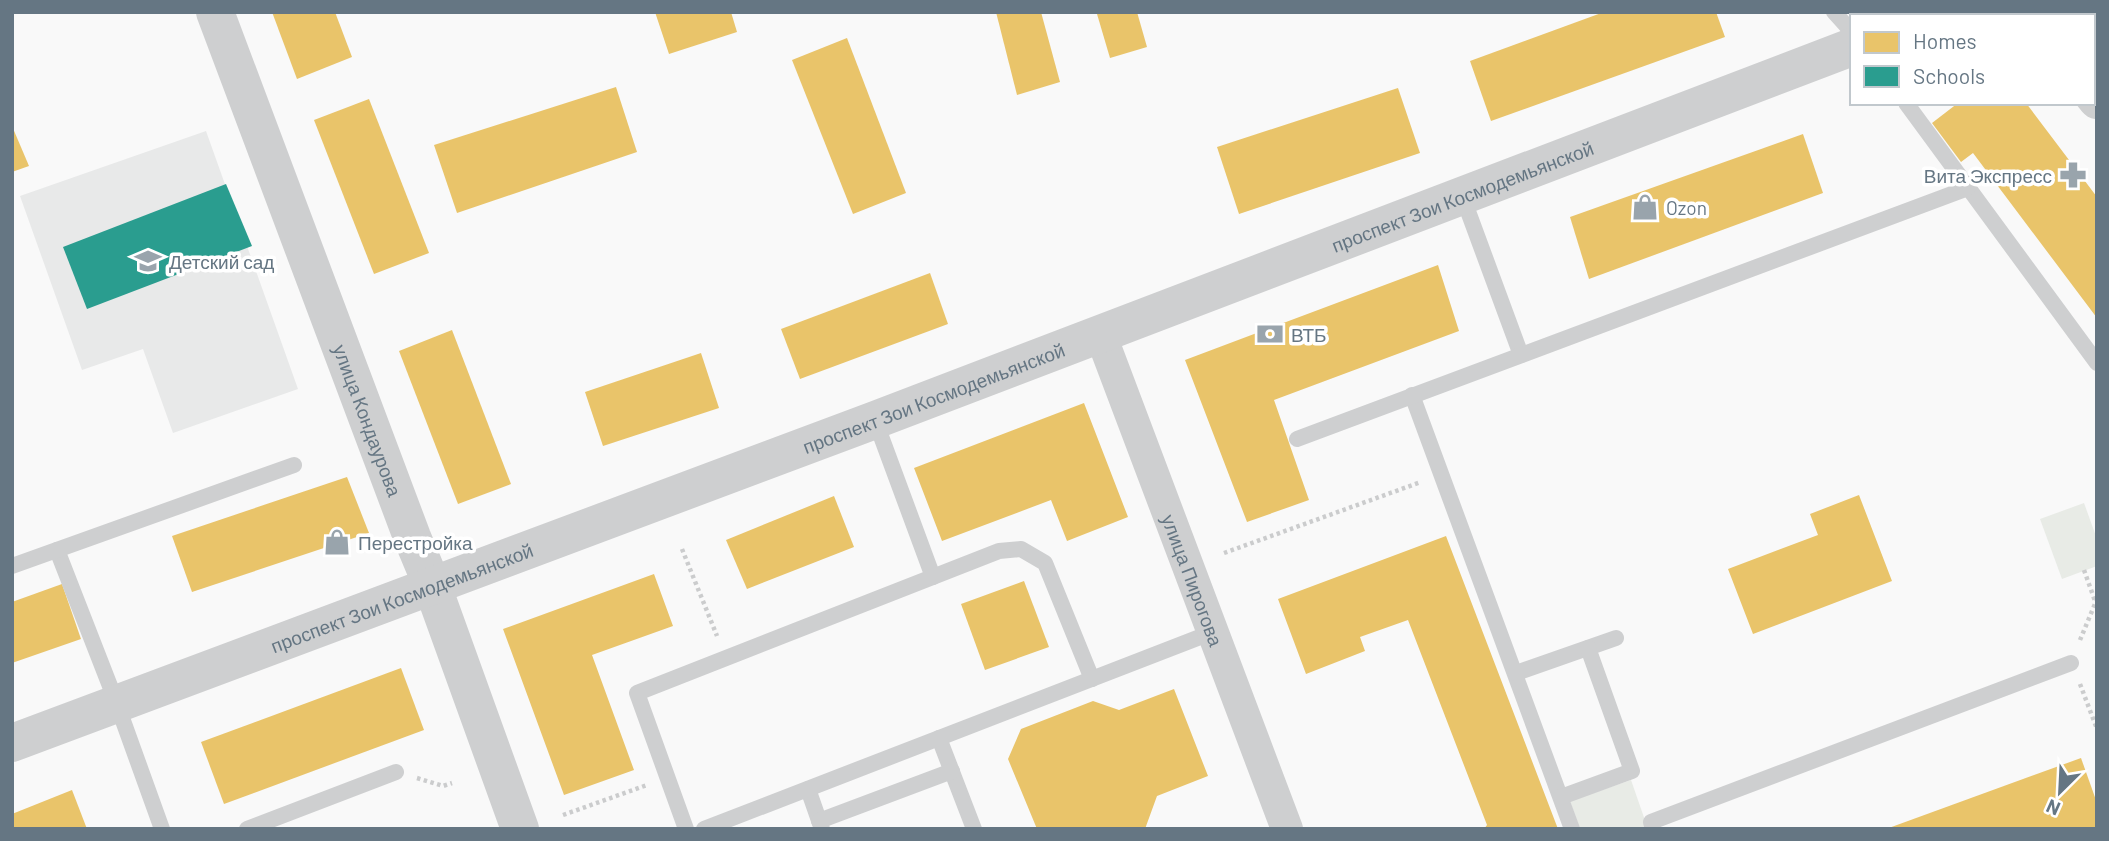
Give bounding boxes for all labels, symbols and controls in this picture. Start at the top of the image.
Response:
legend [1850,14,2095,105]
text: Homes [1913,28,1977,53]
text: Schools [1913,63,1985,88]
street label: проспект Зои Космодемьянской [1328,135,1596,256]
pharmacy icon: Вита Экспресс [2058,160,2088,190]
place label: Вита Экспресс [1924,164,2052,187]
shop icon: Ozon [1630,192,1660,222]
place label: Ozon [1666,196,1707,219]
school or university icon: Детский сад [133,246,163,276]
place label: Детский сад [169,250,274,273]
bank icon: ВТБ [1255,319,1285,349]
place label: ВТБ [1291,323,1326,346]
street label: проспект Зои Космодемьянской [799,337,1068,458]
street label: улица Кондаурова [329,341,407,500]
street label: улица Пирогова [1158,511,1229,650]
shop icon: Перестройка [322,527,352,557]
place label: Перестройка [358,531,473,554]
street label: проспект Зои Космодемьянской [267,538,536,657]
north arrow [2025,757,2095,827]
text: N [2042,795,2063,821]

